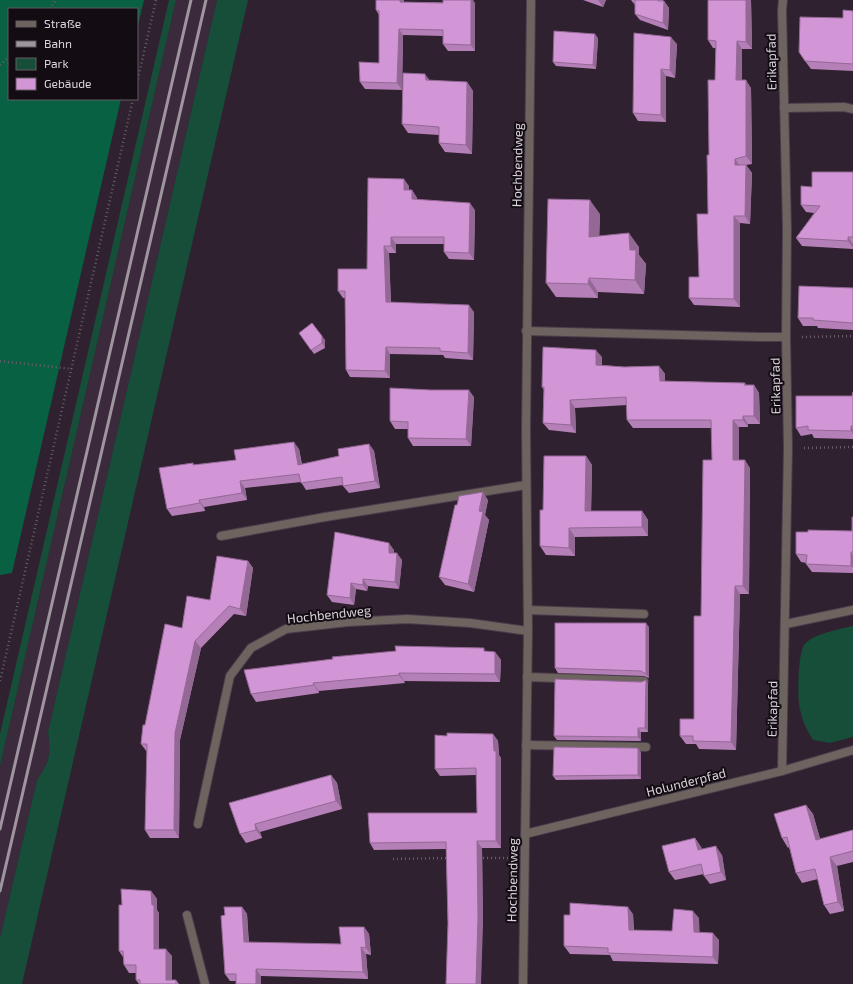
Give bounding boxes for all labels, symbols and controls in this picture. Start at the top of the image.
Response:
legend [8,8,138,100]
text: Straße [44,16,81,30]
street label: Erikapfad [763,34,779,90]
text: Bahn [44,36,72,50]
text: Park [44,56,69,70]
text: Gebäude [44,76,92,90]
street label: Hochbendweg [508,123,526,207]
street label: Erikapfad [767,358,783,414]
street label: Hochbendweg [286,602,372,626]
street label: Erikapfad [764,681,780,737]
street label: Holunderpfad [644,764,728,800]
street label: Hochbendweg [503,838,521,922]

